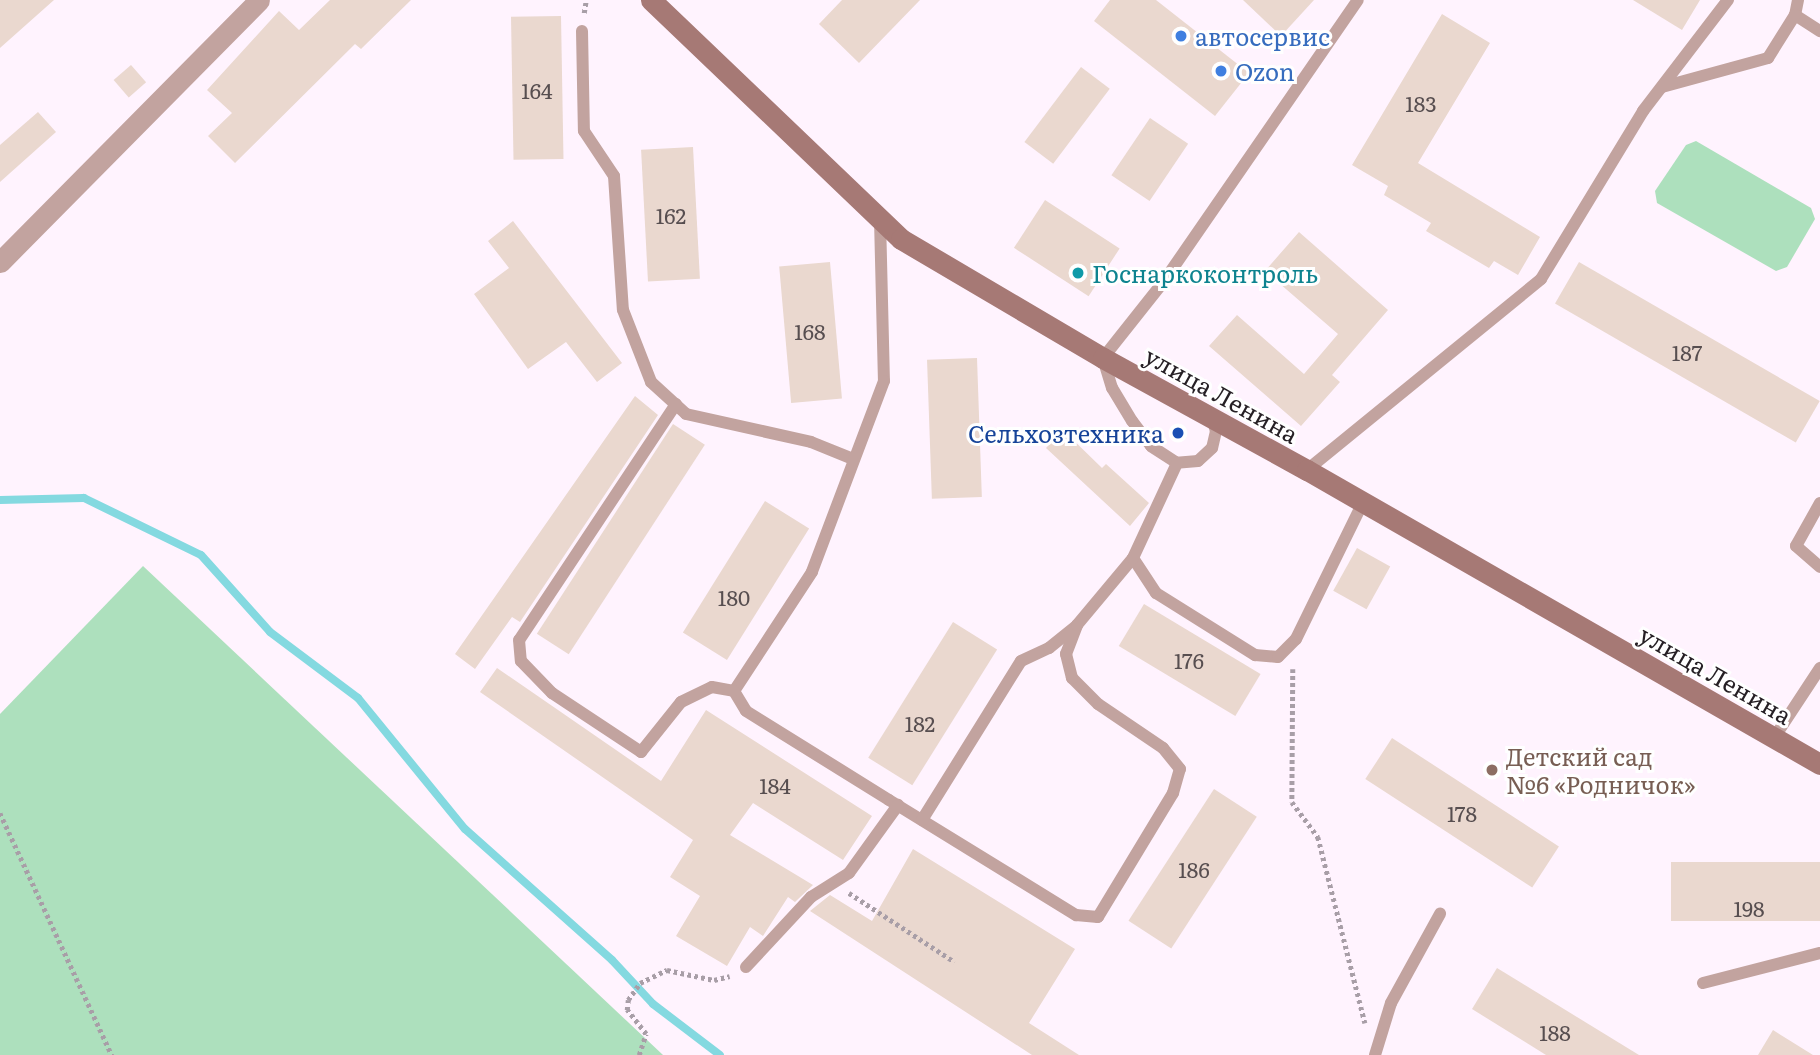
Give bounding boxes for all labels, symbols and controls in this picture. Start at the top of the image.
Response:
place label: автосервис [1195,22,1330,50]
marker: автосервис [1173,28,1189,44]
place label: Ozon [1235,57,1295,85]
marker: Ozon [1213,63,1229,79]
house number: 164 [521,77,553,103]
house number: 183 [1405,90,1437,116]
house number: 162 [656,202,686,228]
place label: Госнаркоконтроль [1092,259,1318,287]
marker: Госнаркоконтроль [1070,265,1086,281]
house number: 168 [794,318,826,344]
house number: 187 [1672,339,1702,365]
street label: улица Ленина [1140,340,1304,448]
place label: Сельхозтехника [968,419,1164,447]
marker: Сельхозтехника [1170,425,1186,441]
house number: 180 [718,584,750,610]
street label: улица Ленина [1635,619,1797,729]
house number: 176 [1174,647,1204,673]
house number: 182 [905,710,935,736]
place label: Детский сад №6 «Родничок» [1506,742,1696,798]
marker: Детский сад №6 «Родничок» [1484,762,1500,778]
house number: 184 [759,772,791,798]
house number: 178 [1447,800,1477,826]
house number: 186 [1178,856,1210,882]
house number: 198 [1733,895,1765,921]
house number: 188 [1539,1019,1571,1045]

